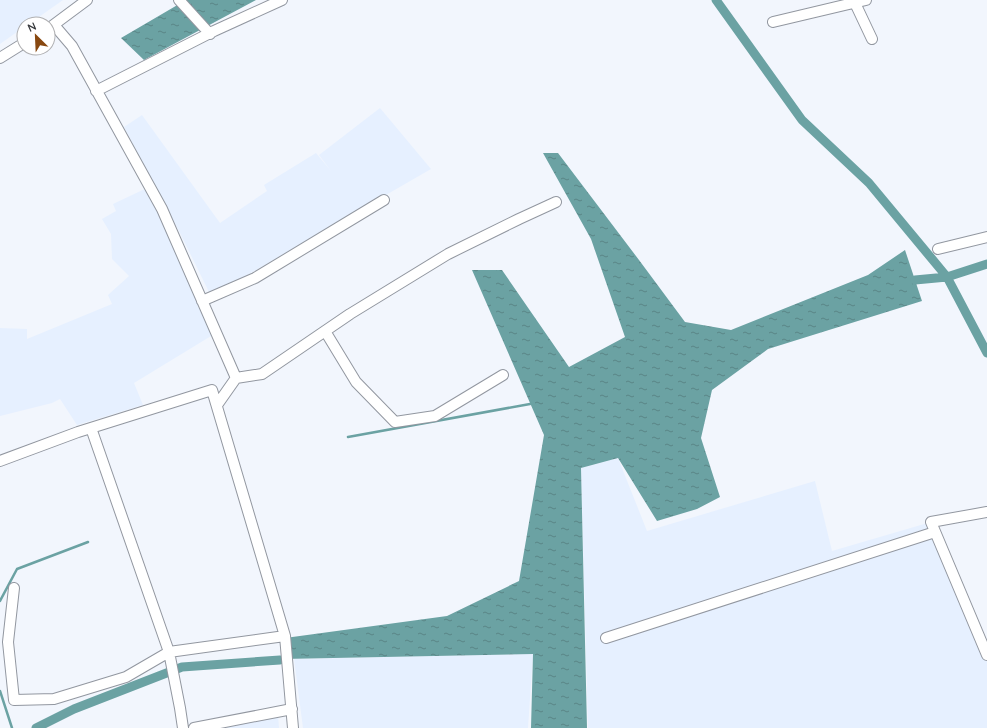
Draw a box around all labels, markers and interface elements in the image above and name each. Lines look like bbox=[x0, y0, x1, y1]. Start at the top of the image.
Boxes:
north arrow bbox=[16, 16, 56, 56]
text: N bbox=[25, 19, 38, 35]

